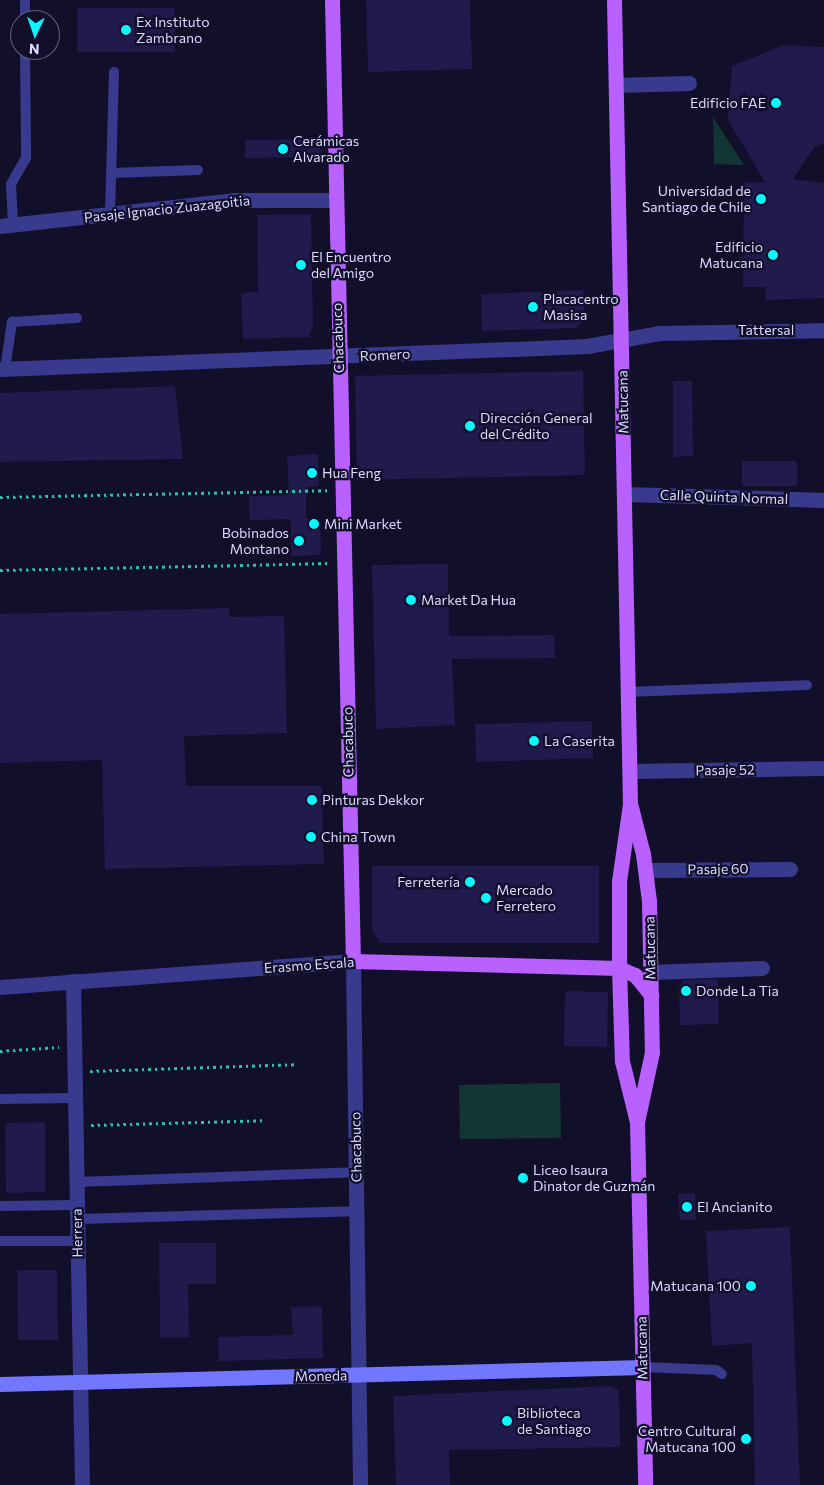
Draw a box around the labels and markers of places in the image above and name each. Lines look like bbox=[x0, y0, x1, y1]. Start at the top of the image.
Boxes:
place label: Ex Instituto Zambrano bbox=[136, 14, 210, 46]
marker: Ex Instituto Zambrano bbox=[120, 24, 132, 36]
place label: Edificio FAE bbox=[690, 95, 766, 111]
marker: Edificio FAE bbox=[770, 97, 782, 109]
place label: Cerámicas Alvarado bbox=[293, 133, 359, 166]
marker: Cerámicas Alvarado bbox=[277, 143, 289, 155]
place label: Universidad de Santiago de Chile bbox=[642, 183, 751, 216]
marker: Universidad de Santiago de Chile bbox=[755, 193, 767, 205]
place label: Edificio Matucana bbox=[699, 239, 763, 272]
place label: El Encuentro del Amigo bbox=[311, 249, 391, 282]
marker: Edificio Matucana bbox=[767, 249, 779, 261]
marker: El Encuentro del Amigo bbox=[295, 259, 307, 271]
place label: Placacentro Masisa bbox=[543, 291, 619, 324]
marker: Placacentro Masisa bbox=[527, 301, 539, 313]
place label: Dirección General del Crédito bbox=[480, 410, 593, 442]
marker: Dirección General del Crédito bbox=[464, 420, 476, 432]
place label: Hua Feng bbox=[322, 465, 381, 481]
marker: Hua Feng bbox=[306, 467, 318, 479]
place label: Mini Market bbox=[324, 516, 402, 532]
marker: Mini Market bbox=[308, 518, 320, 530]
place label: Bobinados Montano bbox=[222, 525, 289, 558]
marker: Bobinados Montano bbox=[293, 535, 305, 547]
place label: Market Da Hua bbox=[421, 592, 516, 608]
marker: Market Da Hua bbox=[405, 594, 417, 606]
place label: La Caserita bbox=[544, 733, 615, 749]
marker: La Caserita bbox=[528, 735, 540, 747]
place label: Pinturas Dekkor bbox=[322, 792, 424, 808]
marker: Pinturas Dekkor bbox=[306, 794, 318, 806]
place label: China Town bbox=[321, 829, 395, 845]
marker: China Town bbox=[305, 831, 317, 843]
place label: Ferretería bbox=[397, 874, 460, 890]
marker: Ferretería bbox=[464, 876, 476, 888]
place label: Mercado Ferretero bbox=[496, 882, 556, 914]
marker: Mercado Ferretero bbox=[480, 892, 492, 904]
place label: Donde La Tia bbox=[696, 983, 779, 999]
marker: Donde La Tia bbox=[680, 985, 692, 997]
place label: Liceo Isaura Dinator de Guzmán bbox=[533, 1162, 655, 1194]
marker: Liceo Isaura Dinator de Guzmán bbox=[517, 1172, 529, 1184]
place label: El Ancianito bbox=[697, 1199, 773, 1215]
marker: El Ancianito bbox=[681, 1201, 693, 1213]
place label: Matucana 100 bbox=[650, 1278, 741, 1294]
marker: Matucana 100 bbox=[745, 1280, 757, 1292]
place label: Biblioteca de Santiago bbox=[517, 1405, 591, 1438]
marker: Biblioteca de Santiago bbox=[501, 1415, 513, 1427]
place label: Centro Cultural Matucana 100 bbox=[638, 1423, 736, 1455]
marker: Centro Cultural Matucana 100 bbox=[740, 1433, 752, 1445]

